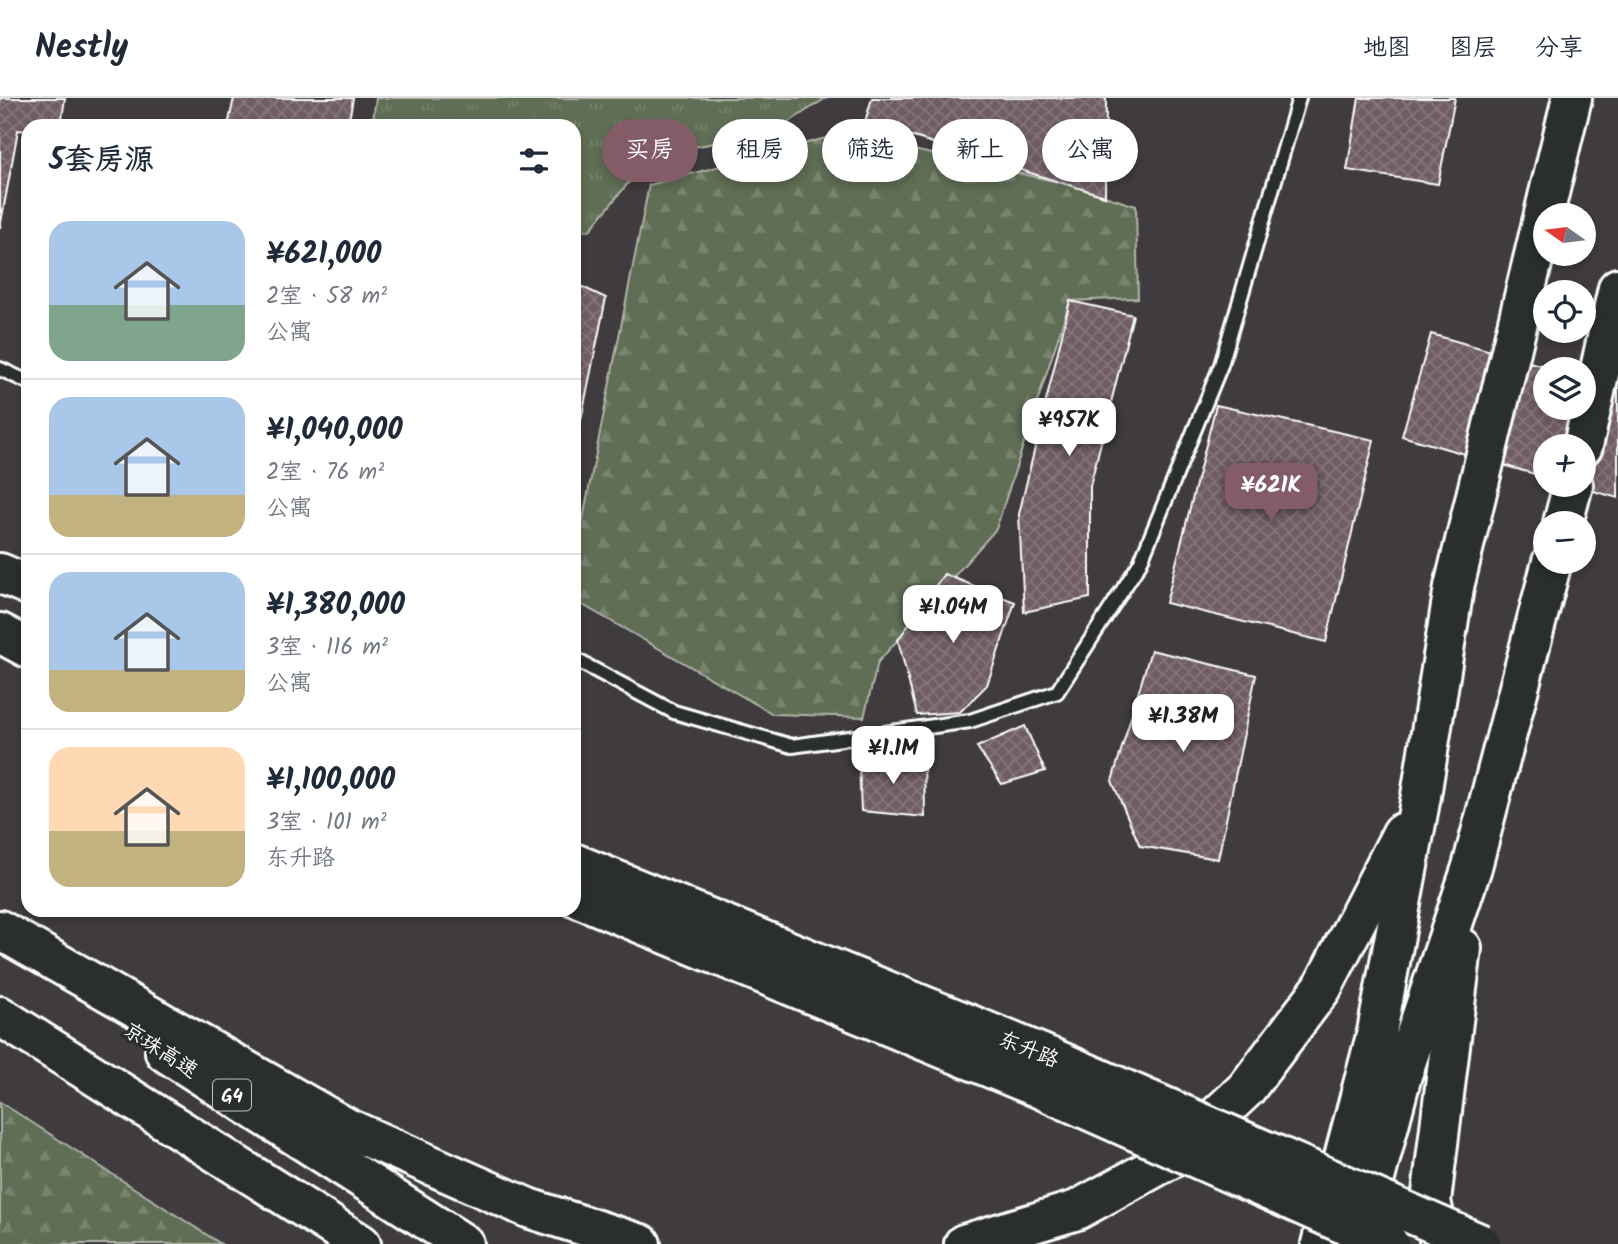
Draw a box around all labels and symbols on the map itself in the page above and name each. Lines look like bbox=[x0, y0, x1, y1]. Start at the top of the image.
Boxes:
north arrow bbox=[1533, 203, 1596, 266]
pin: ¥957K bbox=[1020, 398, 1118, 458]
pin: ¥621K bbox=[1222, 464, 1320, 523]
pin: ¥1.04M bbox=[896, 586, 1010, 645]
pin: ¥1.38M bbox=[1126, 694, 1240, 754]
pin: ¥1.1M bbox=[844, 726, 942, 786]
street label: 京珠高速 bbox=[116, 1015, 204, 1088]
street label: 东升路 bbox=[993, 1023, 1064, 1077]
road number: G4 bbox=[213, 1079, 251, 1110]

